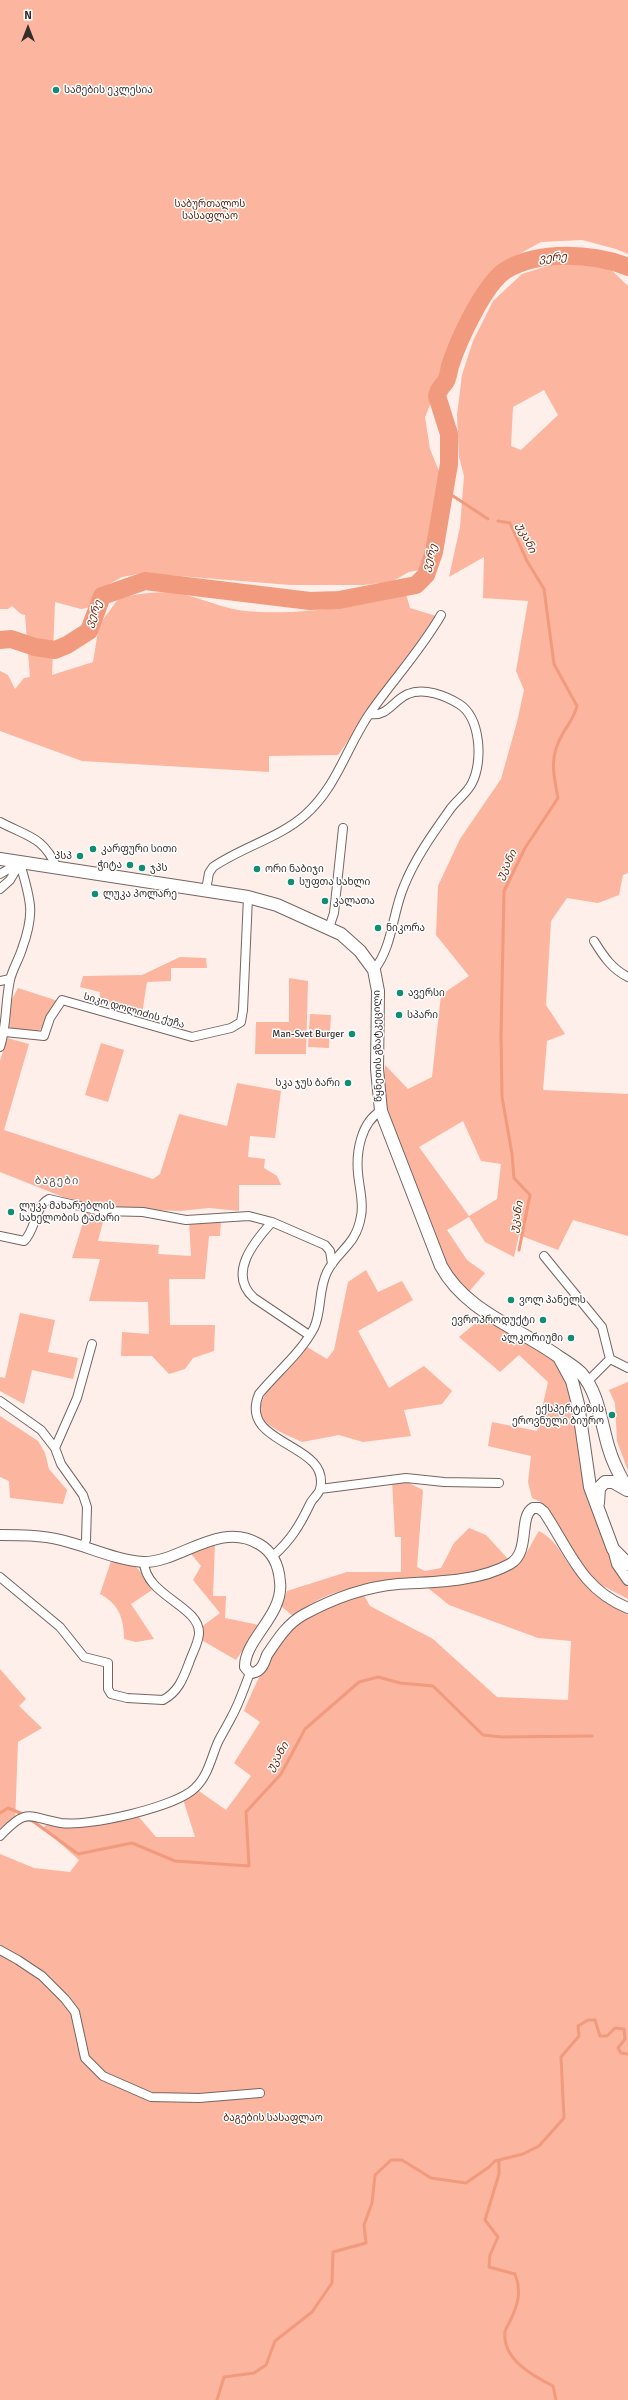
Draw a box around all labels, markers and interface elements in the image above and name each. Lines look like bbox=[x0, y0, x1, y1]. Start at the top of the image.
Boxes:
north arrow bbox=[8, 8, 48, 48]
text: N bbox=[24, 9, 32, 22]
place label: სამების ეკლესია bbox=[64, 84, 153, 96]
marker: სამების ეკლესია bbox=[51, 85, 61, 95]
park label: საბურთალოს სასაფლაო bbox=[175, 198, 245, 222]
water label: ვერე bbox=[538, 250, 568, 266]
water label: უკანი bbox=[513, 521, 539, 555]
water label: ვერე bbox=[420, 543, 440, 573]
water label: ვერე bbox=[83, 599, 105, 629]
place label: კარფური სითი bbox=[101, 843, 177, 855]
marker: კარფური სითი bbox=[88, 844, 98, 854]
water label: უკანი bbox=[494, 848, 520, 882]
place label: პსპ bbox=[54, 850, 72, 862]
marker: პსპ bbox=[75, 851, 85, 861]
place label: ჭიტა bbox=[97, 859, 122, 871]
marker: ჭიტა bbox=[125, 860, 135, 870]
place label: ჯპს bbox=[150, 862, 167, 874]
marker: ჯპს bbox=[137, 863, 147, 873]
place label: ორი ნაბიჯი bbox=[265, 863, 324, 875]
marker: ორი ნაბიჯი bbox=[252, 864, 262, 874]
place label: სუფთა სახლი bbox=[299, 876, 370, 888]
marker: სუფთა სახლი bbox=[286, 877, 296, 887]
place label: ლუკა პოლარე bbox=[103, 888, 177, 900]
marker: ლუკა პოლარე bbox=[90, 889, 100, 899]
place label: კალათა bbox=[333, 895, 375, 907]
marker: კალათა bbox=[320, 896, 330, 906]
place label: ნიკორა bbox=[386, 922, 425, 934]
marker: ნიკორა bbox=[373, 923, 383, 933]
place label: ავერსი bbox=[408, 987, 445, 999]
marker: ავერსი bbox=[395, 988, 405, 998]
street label: წყნეთის გზატკეცილი bbox=[371, 990, 385, 1102]
street label: სიკო დოლიძის ქუჩა bbox=[82, 991, 186, 1031]
place label: სპარი bbox=[407, 1009, 438, 1021]
marker: სპარი bbox=[394, 1010, 404, 1020]
place label: Man-Svet Burger bbox=[272, 1028, 344, 1040]
marker: Man-Svet Burger bbox=[347, 1029, 357, 1039]
place label: სკა ჯუს ბარი bbox=[275, 1077, 340, 1089]
marker: სკა ჯუს ბარი bbox=[343, 1078, 353, 1088]
district label: ბაგები bbox=[35, 1174, 79, 1188]
place label: ლუკა მახარებლის სახელობის ტაძარი bbox=[19, 1200, 120, 1224]
water label: უკანი bbox=[507, 1200, 527, 1234]
marker: ლუკა მახარებლის სახელობის ტაძარი bbox=[6, 1207, 16, 1217]
place label: ვოლ პანელს bbox=[519, 1294, 586, 1306]
marker: ვოლ პანელს bbox=[506, 1295, 516, 1305]
place label: ევროპროდუქტი bbox=[451, 1314, 535, 1326]
marker: ევროპროდუქტი bbox=[538, 1315, 548, 1325]
place label: ალკორიუმი bbox=[501, 1332, 563, 1344]
marker: ალკორიუმი bbox=[566, 1333, 576, 1343]
place label: ექსპერტიზის ეროვნული ბიურო bbox=[512, 1403, 604, 1426]
marker: ექსპერტიზის ეროვნული ბიურო bbox=[607, 1410, 617, 1420]
water label: უკანი bbox=[264, 1740, 292, 1774]
park label: ბაგების სასაფლაო bbox=[223, 2112, 323, 2124]

